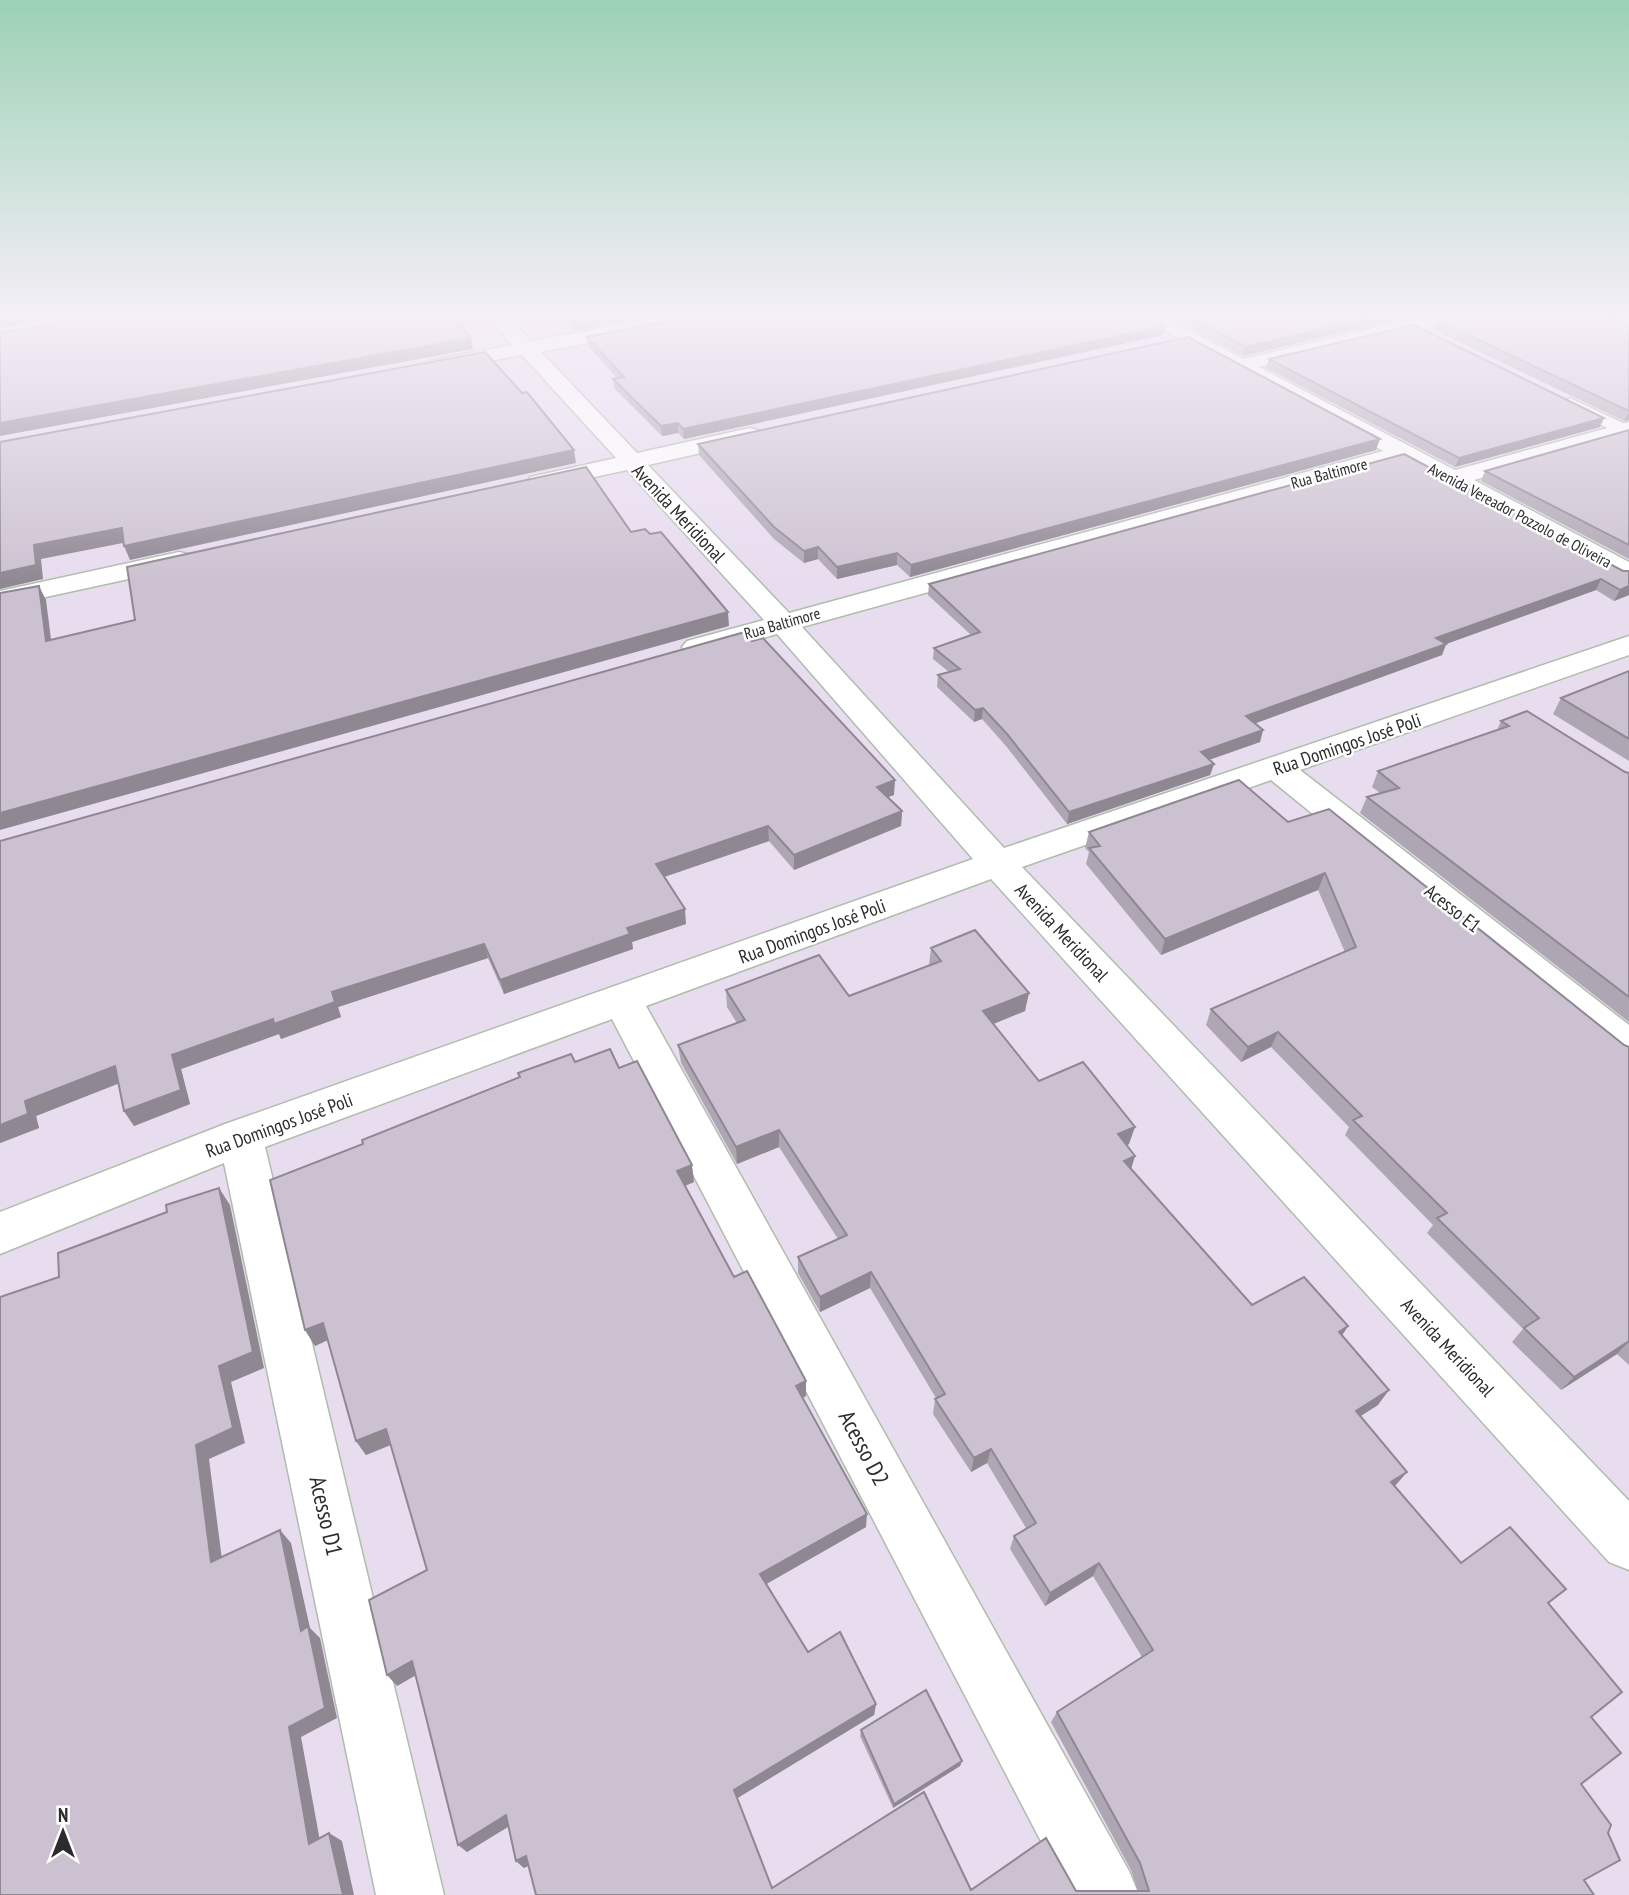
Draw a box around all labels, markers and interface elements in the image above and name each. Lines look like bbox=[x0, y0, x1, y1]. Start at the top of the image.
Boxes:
street label: Rua Baltimore bbox=[1289, 453, 1369, 493]
street label: Avenida Vereador Pozzolo de Oliveira bbox=[1425, 458, 1615, 572]
street label: Avenida Meridional bbox=[627, 459, 731, 568]
street label: Rua Baltimore bbox=[742, 603, 822, 643]
street label: Rua Domingos José Poli bbox=[1270, 707, 1424, 781]
street label: Avenida Meridional bbox=[1010, 878, 1114, 987]
street label: Acesso E1 bbox=[1420, 879, 1486, 937]
street label: Rua Domingos José Poli bbox=[735, 893, 889, 969]
street label: Rua Domingos José Poli bbox=[202, 1087, 356, 1163]
street label: Avenida Meridional bbox=[1396, 1293, 1500, 1402]
street label: Acesso D2 bbox=[833, 1405, 896, 1490]
street label: Acesso D1 bbox=[303, 1473, 350, 1558]
north arrow bbox=[28, 1797, 98, 1867]
text: N bbox=[58, 1803, 68, 1827]

